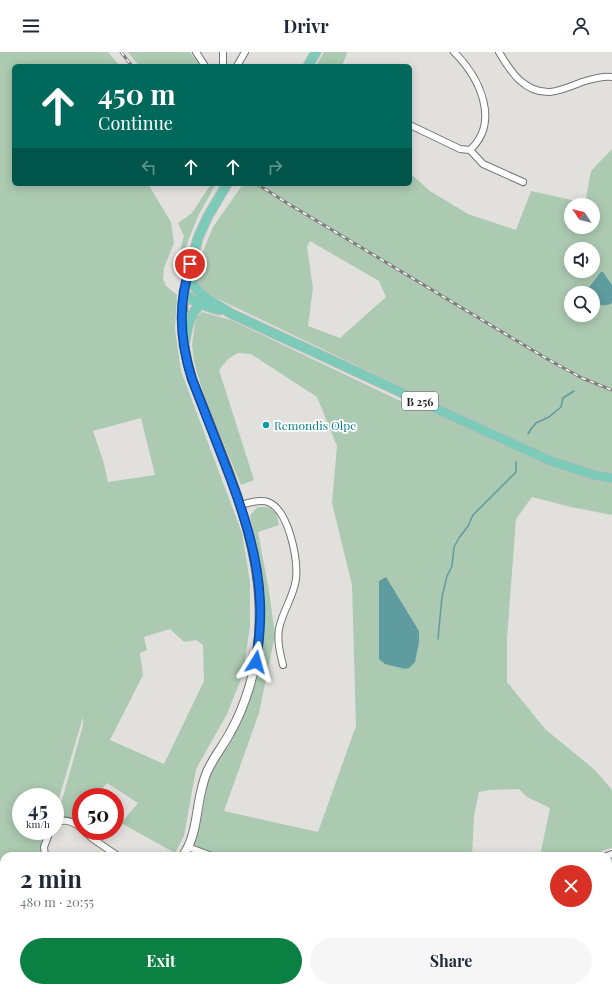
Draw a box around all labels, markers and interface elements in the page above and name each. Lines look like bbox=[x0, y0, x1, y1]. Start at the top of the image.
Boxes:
text: Drivr bbox=[283, 14, 329, 38]
icon: menu bbox=[20, 15, 42, 37]
icon: person bbox=[570, 15, 592, 37]
text: 450 m bbox=[98, 75, 176, 112]
icon: ahead bbox=[32, 80, 84, 132]
text: Continue bbox=[98, 111, 173, 135]
icon: left bbox=[138, 156, 160, 178]
icon: ahead bbox=[180, 156, 202, 178]
icon: ahead bbox=[222, 156, 244, 178]
icon: right bbox=[264, 156, 286, 178]
north arrow bbox=[564, 198, 600, 234]
map controls bbox=[564, 198, 600, 322]
button: sound bbox=[564, 242, 600, 278]
pin bbox=[173, 247, 207, 281]
icon: arrive bbox=[179, 253, 201, 275]
button: search bbox=[564, 286, 600, 322]
road number: B 256 bbox=[402, 392, 438, 410]
place label: Remondis Olpe bbox=[274, 417, 356, 433]
marker: Remondis Olpe bbox=[261, 420, 271, 430]
position arrow bbox=[235, 641, 277, 683]
speed limit sign: 50 bbox=[72, 788, 124, 840]
text: 45 bbox=[28, 795, 48, 822]
text: km/h bbox=[26, 817, 50, 831]
text: 2 min bbox=[20, 862, 82, 894]
button: close bbox=[550, 865, 592, 907]
text: 480 m · 20:55 bbox=[20, 893, 94, 910]
button: Exit bbox=[20, 938, 302, 984]
button: Share bbox=[310, 938, 592, 984]

